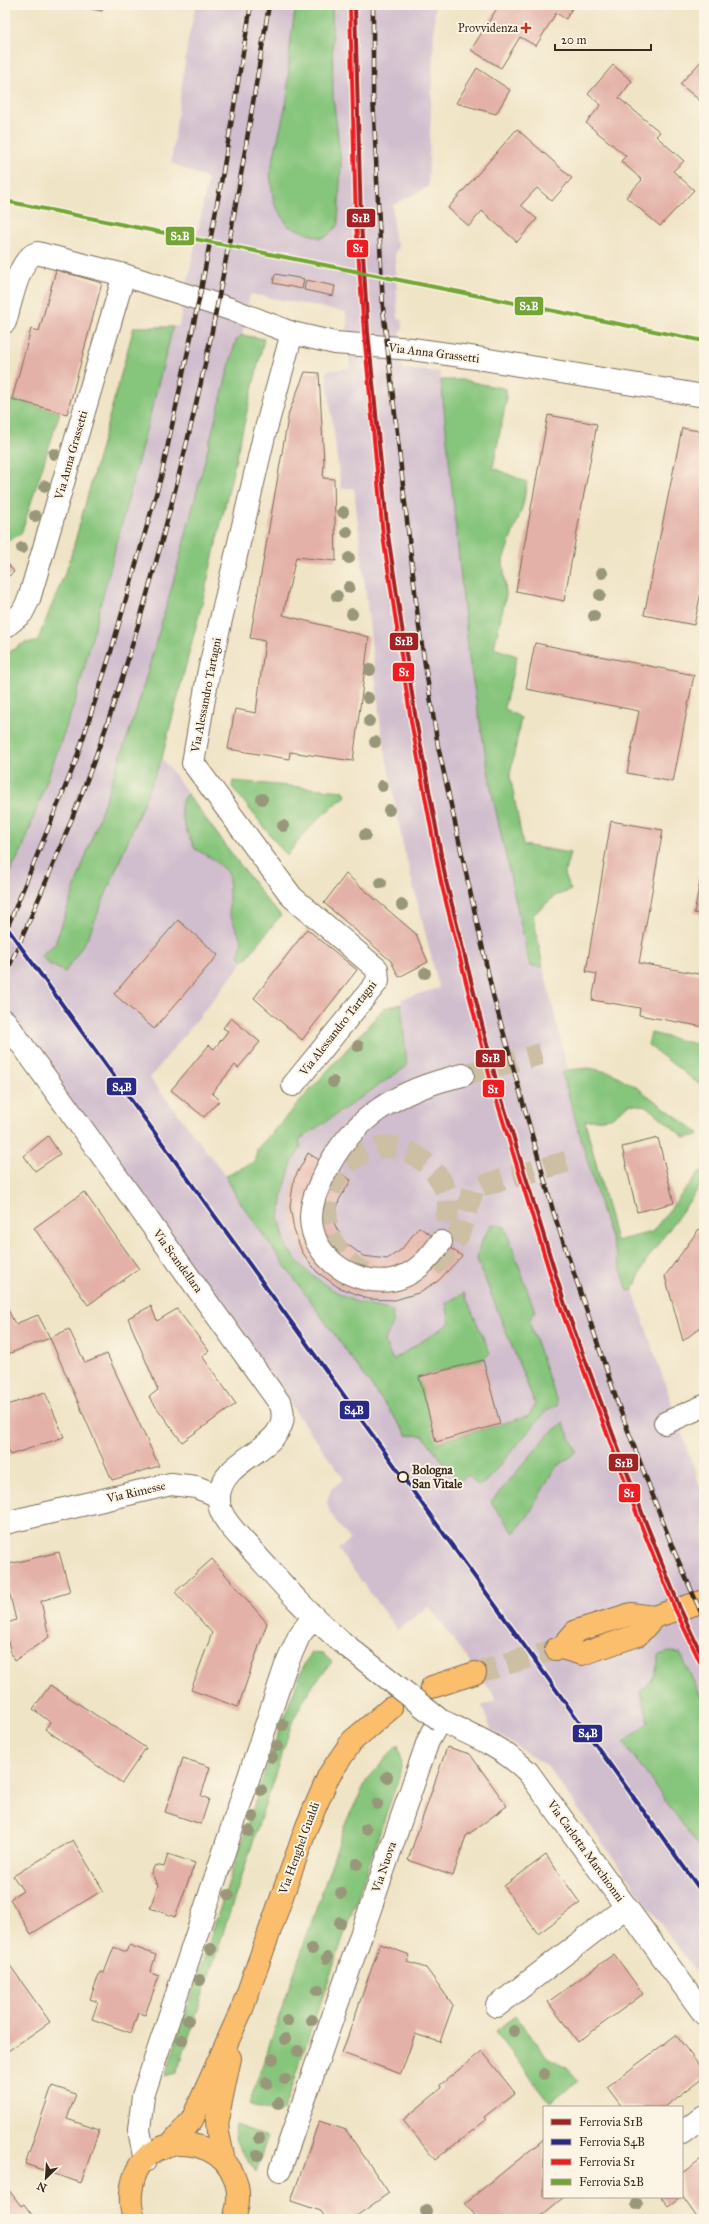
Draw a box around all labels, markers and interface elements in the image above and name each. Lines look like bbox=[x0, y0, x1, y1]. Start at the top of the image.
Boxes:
place label: Provvidenza bbox=[458, 21, 519, 35]
marker: Provvidenza bbox=[521, 23, 531, 33]
scale bar bbox=[555, 26, 651, 52]
text: 20 m bbox=[561, 33, 587, 47]
line badge: S1B bbox=[346, 208, 376, 228]
text: S1B bbox=[352, 212, 370, 225]
line badge: S2B bbox=[165, 226, 195, 246]
text: S2B bbox=[170, 230, 190, 243]
line badge: S1 bbox=[346, 239, 369, 258]
text: S1 bbox=[353, 242, 364, 255]
line badge: S2B bbox=[514, 296, 544, 316]
text: S2B bbox=[519, 300, 539, 313]
street label: Via Anna Grassetti bbox=[387, 340, 481, 366]
street label: Via Anna Grassetti bbox=[51, 408, 91, 502]
line badge: S1B bbox=[389, 632, 419, 651]
text: S1B bbox=[395, 635, 413, 648]
street label: Via Alessandro Tartagni bbox=[188, 636, 225, 755]
line badge: S1 bbox=[392, 662, 415, 682]
text: S1 bbox=[399, 666, 410, 679]
street label: Via Alessandro Tartagni bbox=[296, 977, 381, 1080]
line badge: S1B bbox=[475, 1049, 506, 1068]
text: S1B bbox=[482, 1052, 500, 1065]
line badge: S4B bbox=[106, 1077, 137, 1096]
line badge: S1 bbox=[482, 1079, 505, 1098]
text: S4B bbox=[112, 1081, 132, 1095]
text: S1 bbox=[488, 1083, 499, 1096]
street label: Via Scandellara bbox=[150, 1226, 206, 1296]
line badge: S4B bbox=[339, 1400, 370, 1420]
text: S4B bbox=[344, 1404, 364, 1418]
line badge: S1B bbox=[608, 1453, 639, 1472]
text: S1B bbox=[615, 1457, 633, 1470]
place label: Bologna San Vitale bbox=[412, 1463, 462, 1491]
marker: Bologna San Vitale bbox=[397, 1471, 409, 1483]
street label: Via Rimesse bbox=[104, 1478, 167, 1506]
line badge: S1 bbox=[618, 1483, 641, 1503]
text: S1 bbox=[624, 1487, 635, 1500]
line badge: S4B bbox=[572, 1724, 603, 1743]
text: S4B bbox=[578, 1727, 598, 1741]
street label: Via Carlotta Marchionni bbox=[544, 1797, 628, 1905]
street label: Via Henghel Gualdi bbox=[276, 1799, 323, 1897]
street label: Via Nuova bbox=[369, 1839, 399, 1895]
legend bbox=[543, 2106, 683, 2198]
text: Ferrovia S1B bbox=[579, 2115, 643, 2129]
text: Ferrovia S4B bbox=[579, 2135, 645, 2149]
text: Ferrovia S1 bbox=[579, 2155, 635, 2169]
north arrow bbox=[26, 2158, 66, 2198]
text: Ferrovia S2B bbox=[579, 2175, 644, 2189]
text: N bbox=[34, 2178, 49, 2194]

